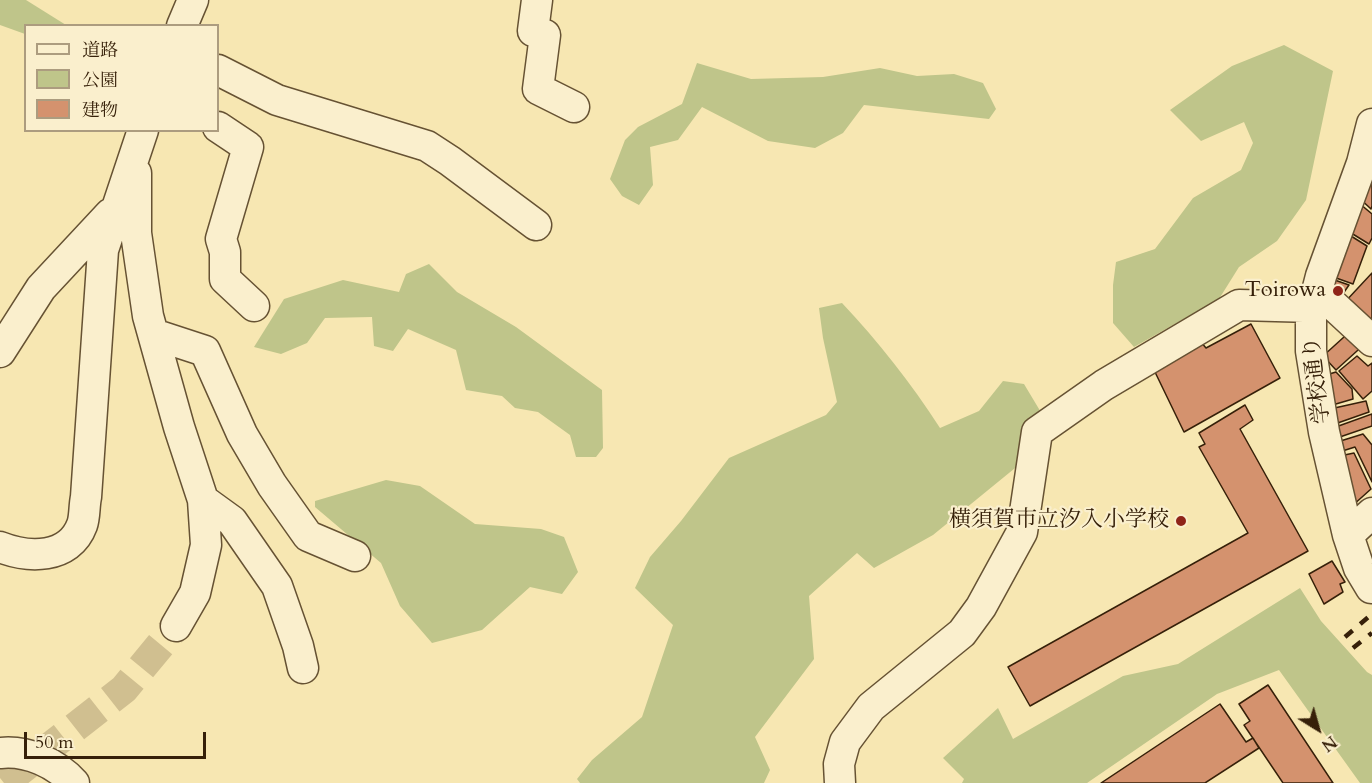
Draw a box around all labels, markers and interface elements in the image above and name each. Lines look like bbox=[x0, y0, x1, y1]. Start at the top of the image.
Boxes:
legend bbox=[24, 24, 219, 132]
text: 道路 bbox=[82, 38, 118, 63]
text: 公園 bbox=[82, 68, 118, 93]
text: 建物 bbox=[82, 98, 118, 123]
place label: Toirowa bbox=[1245, 278, 1326, 304]
marker: Toirowa bbox=[1331, 284, 1345, 298]
street label: 学校通り bbox=[1300, 335, 1336, 425]
place label: 横須賀市立汐入小学校 bbox=[949, 508, 1169, 534]
marker: 横須賀市立汐入小学校 bbox=[1174, 514, 1188, 528]
north arrow bbox=[1288, 699, 1348, 759]
scale bar bbox=[27, 720, 208, 758]
text: 50 m bbox=[35, 730, 74, 755]
text: N bbox=[1317, 730, 1341, 756]

